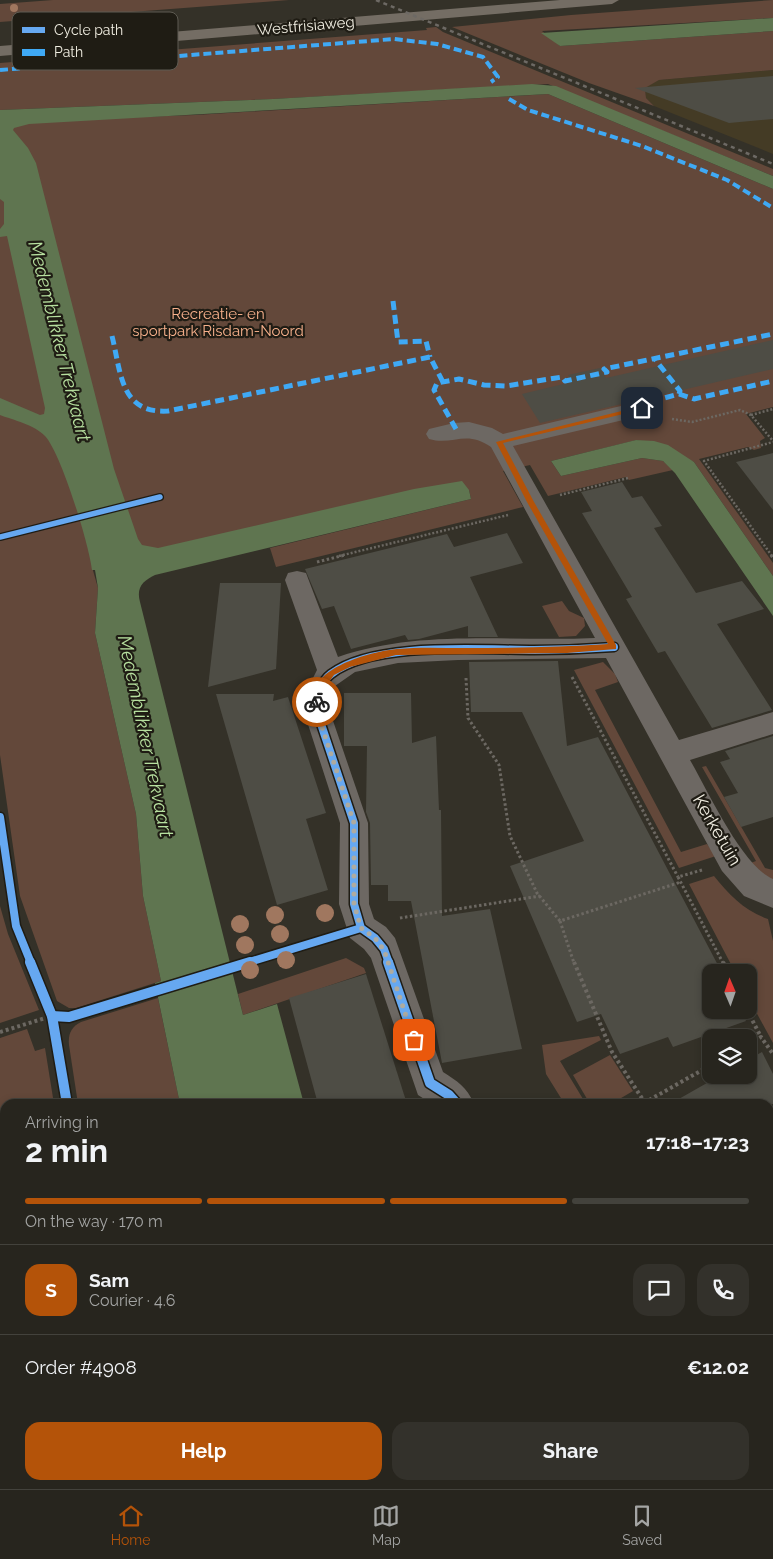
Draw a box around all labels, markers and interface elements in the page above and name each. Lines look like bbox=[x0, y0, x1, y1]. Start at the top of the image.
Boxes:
legend bbox=[12, 12, 178, 70]
street label: Westfrisiaweg bbox=[257, 13, 355, 39]
text: Cycle path bbox=[54, 22, 123, 38]
text: Path bbox=[54, 44, 83, 60]
water label: Medemblikker Trekvaart bbox=[24, 238, 96, 444]
park label: Recreatie- en sportpark Risdam-Noord bbox=[132, 305, 304, 340]
pin bbox=[621, 387, 663, 429]
icon: home bbox=[628, 394, 656, 422]
water label: Medemblikker Trekvaart bbox=[114, 633, 178, 840]
courier bbox=[292, 677, 342, 727]
icon: bike bbox=[303, 688, 331, 716]
street label: Kerketuin bbox=[689, 790, 746, 869]
north arrow bbox=[702, 964, 758, 1019]
map controls bbox=[702, 964, 757, 1084]
pin bbox=[393, 1019, 435, 1061]
icon: bag bbox=[400, 1026, 428, 1054]
button: layers bbox=[702, 1029, 757, 1084]
text: Arriving in bbox=[25, 1113, 99, 1132]
text: 17:18–17:23 bbox=[646, 1131, 749, 1153]
text: 2 min bbox=[25, 1132, 108, 1169]
text: On the way · 170 m bbox=[25, 1212, 163, 1231]
button: chat bbox=[633, 1264, 685, 1316]
button: phone bbox=[697, 1264, 749, 1316]
text: Sam bbox=[89, 1269, 129, 1291]
text: S bbox=[45, 1279, 57, 1301]
text: Courier · 4.6 bbox=[89, 1291, 175, 1310]
text: Order #4908 bbox=[25, 1356, 137, 1378]
text: €12.02 bbox=[687, 1356, 749, 1378]
button: Help bbox=[25, 1422, 382, 1480]
button: Share bbox=[392, 1422, 749, 1480]
tab: Home bbox=[111, 1502, 150, 1548]
tab: Map bbox=[372, 1502, 401, 1548]
tab: Saved bbox=[622, 1502, 662, 1548]

